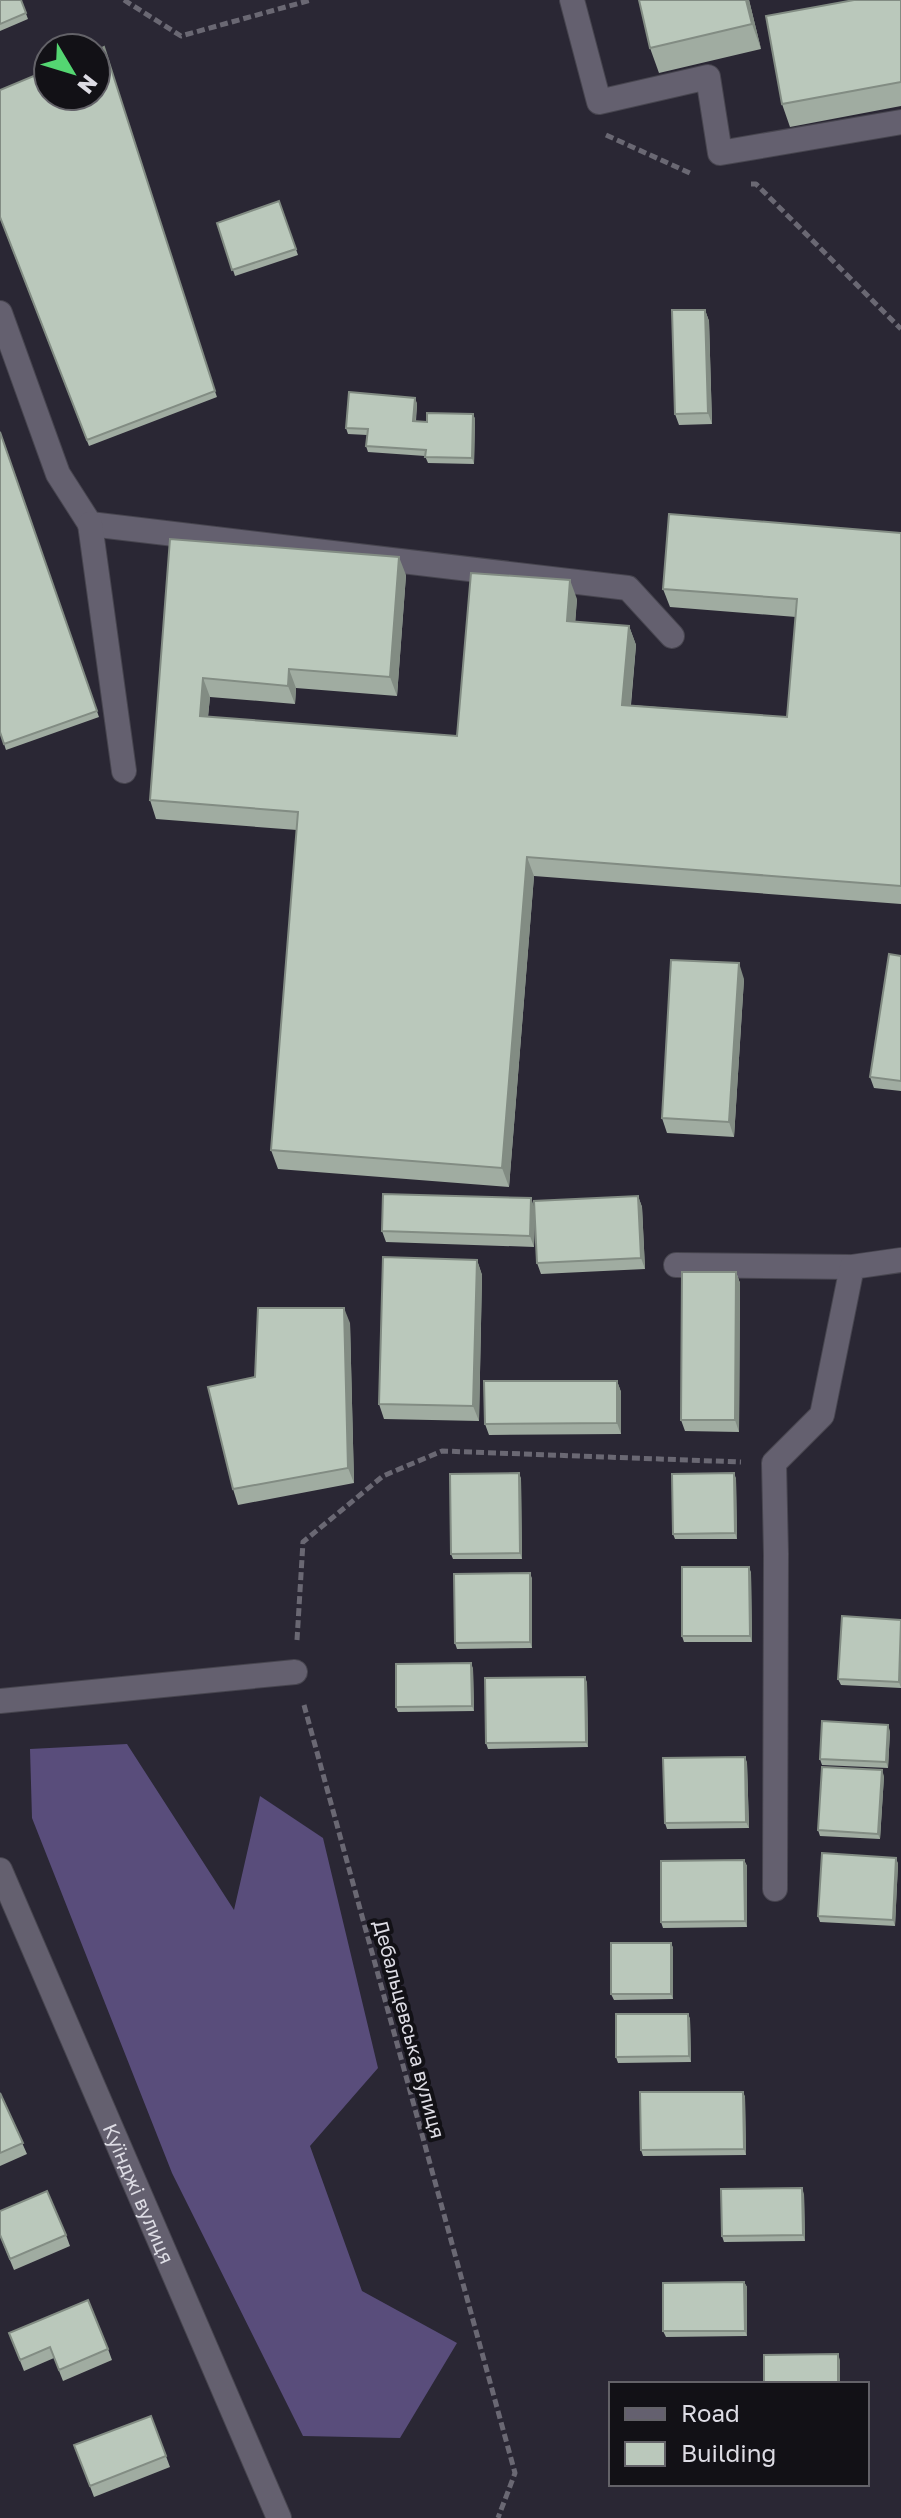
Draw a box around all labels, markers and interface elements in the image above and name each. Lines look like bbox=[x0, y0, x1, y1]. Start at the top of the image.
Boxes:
north arrow bbox=[32, 32, 112, 112]
text: N bbox=[72, 70, 104, 100]
street label: Дебальцевська вулиця bbox=[369, 1917, 451, 2141]
street label: Куїнджі вулиця bbox=[98, 2120, 180, 2267]
legend bbox=[609, 2382, 869, 2486]
text: Road bbox=[681, 2398, 740, 2427]
text: Building bbox=[681, 2438, 776, 2467]

